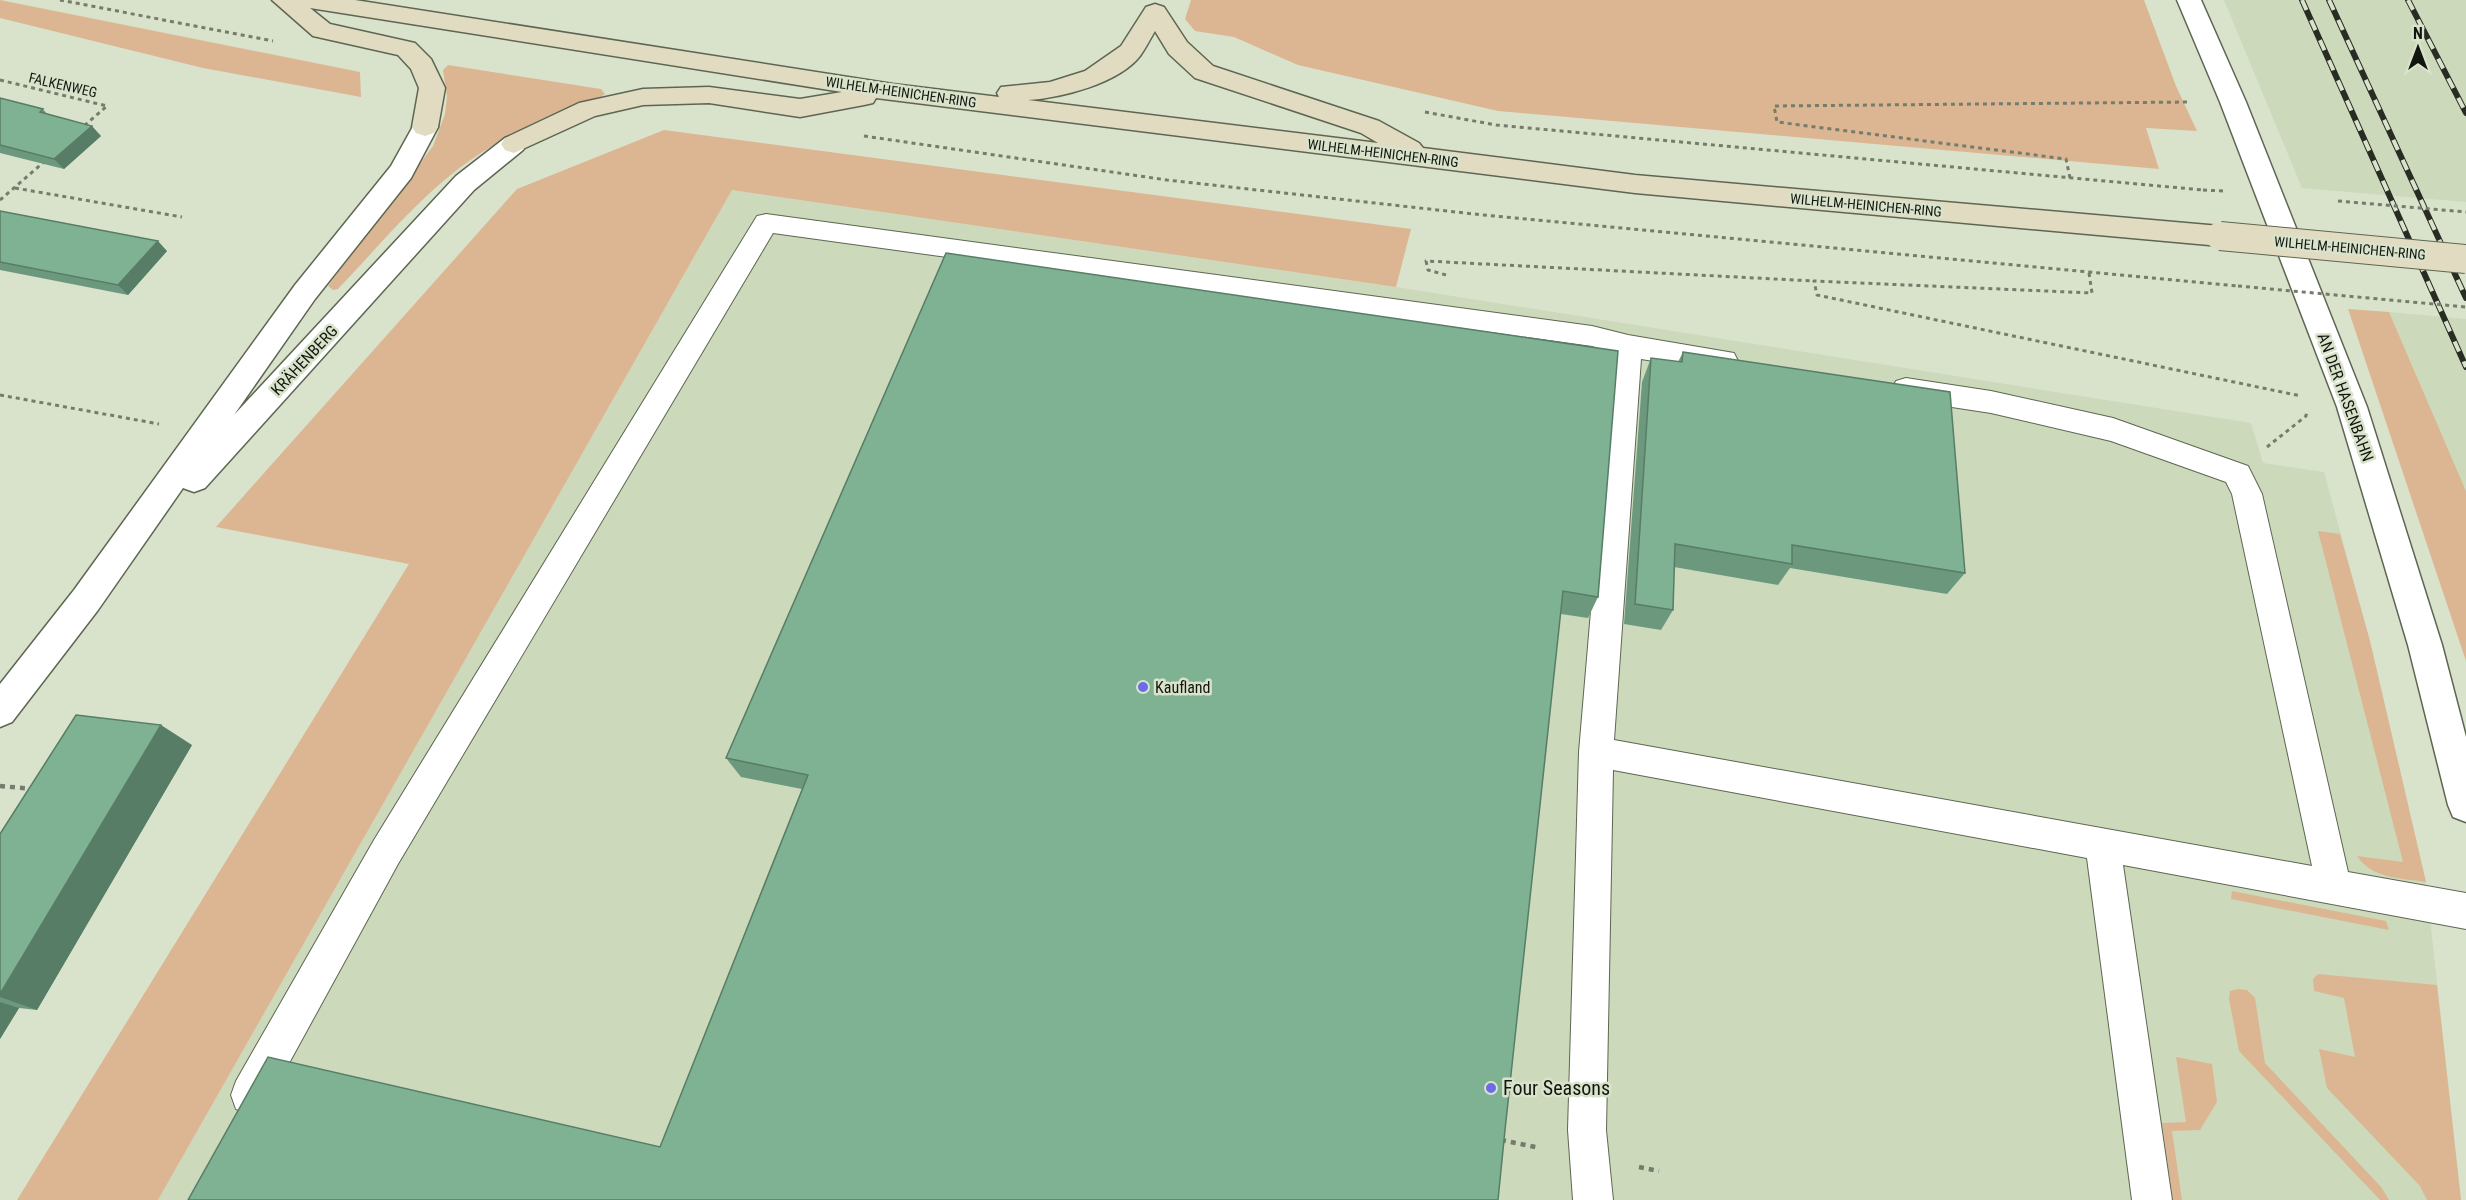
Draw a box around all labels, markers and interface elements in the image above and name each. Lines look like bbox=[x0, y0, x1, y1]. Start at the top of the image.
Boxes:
north arrow bbox=[2388, 18, 2448, 78]
text: N bbox=[2413, 24, 2423, 43]
street label: FALKENWEG bbox=[27, 69, 99, 101]
street label: WILHELM-HEINICHEN-RING bbox=[825, 73, 977, 111]
street label: WILHELM-HEINICHEN-RING bbox=[1307, 136, 1459, 170]
street label: WILHELM-HEINICHEN-RING bbox=[1790, 190, 1942, 220]
street label: WILHELM-HEINICHEN-RING bbox=[2274, 233, 2426, 263]
street label: KRÄHENBERG bbox=[267, 321, 342, 399]
street label: AN DER HASENBAHN bbox=[2313, 330, 2378, 464]
place label: Kaufland bbox=[1155, 678, 1211, 697]
marker: Kaufland bbox=[1136, 680, 1150, 694]
place label: Four Seasons bbox=[1503, 1076, 1610, 1100]
marker: Four Seasons bbox=[1484, 1081, 1498, 1095]

